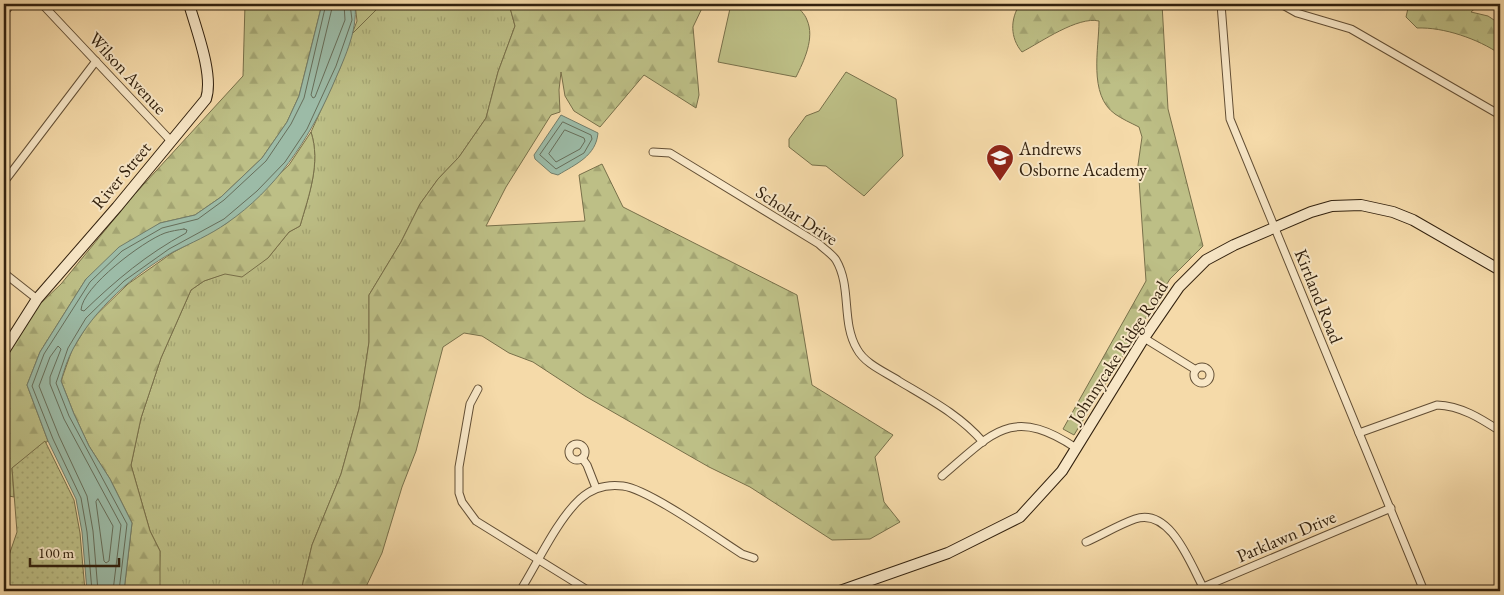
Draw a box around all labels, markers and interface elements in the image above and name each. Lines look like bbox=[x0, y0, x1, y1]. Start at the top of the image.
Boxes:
street label: Wilson Avenue bbox=[84, 27, 172, 119]
street label: River Street bbox=[86, 136, 156, 213]
place label: Andrews Osborne Academy bbox=[1018, 137, 1147, 181]
school or university icon: Andrews Osborne Academy bbox=[985, 143, 1015, 182]
street label: Scholar Drive bbox=[752, 180, 842, 250]
street label: Kirtland Road bbox=[1290, 245, 1349, 347]
street label: Johnnycake Ridge Road bbox=[1062, 276, 1173, 429]
street label: Parklawn Drive bbox=[1233, 505, 1339, 567]
scale bar bbox=[30, 535, 119, 567]
text: 100 m bbox=[38, 543, 75, 562]

